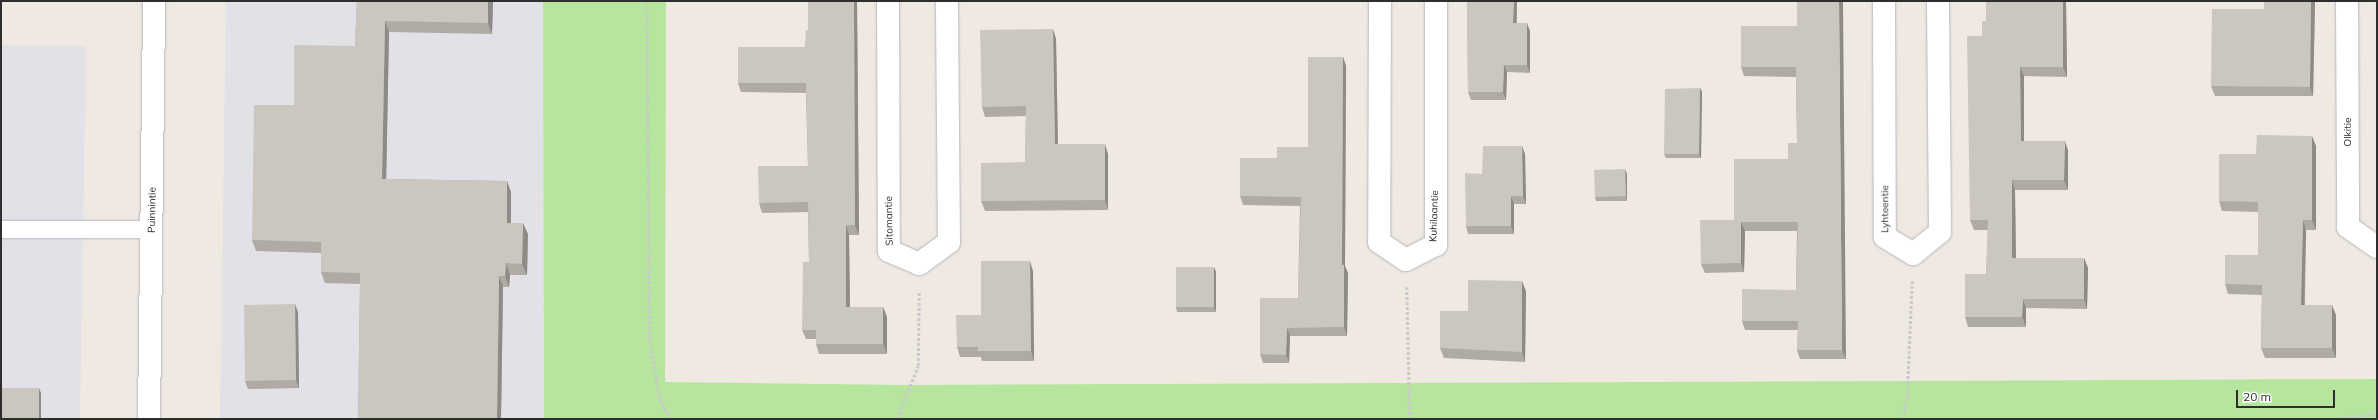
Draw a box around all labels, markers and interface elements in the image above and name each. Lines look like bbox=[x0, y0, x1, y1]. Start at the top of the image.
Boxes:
street label: Olkitie bbox=[2342, 118, 2354, 146]
street label: Lyhteentie bbox=[1879, 185, 1891, 233]
street label: Puinnintie bbox=[146, 187, 158, 233]
street label: Kuhilaantie bbox=[1427, 190, 1441, 242]
street label: Sitomantie bbox=[883, 196, 895, 246]
scale bar bbox=[2238, 382, 2337, 408]
text: 20 m bbox=[2243, 389, 2271, 404]

